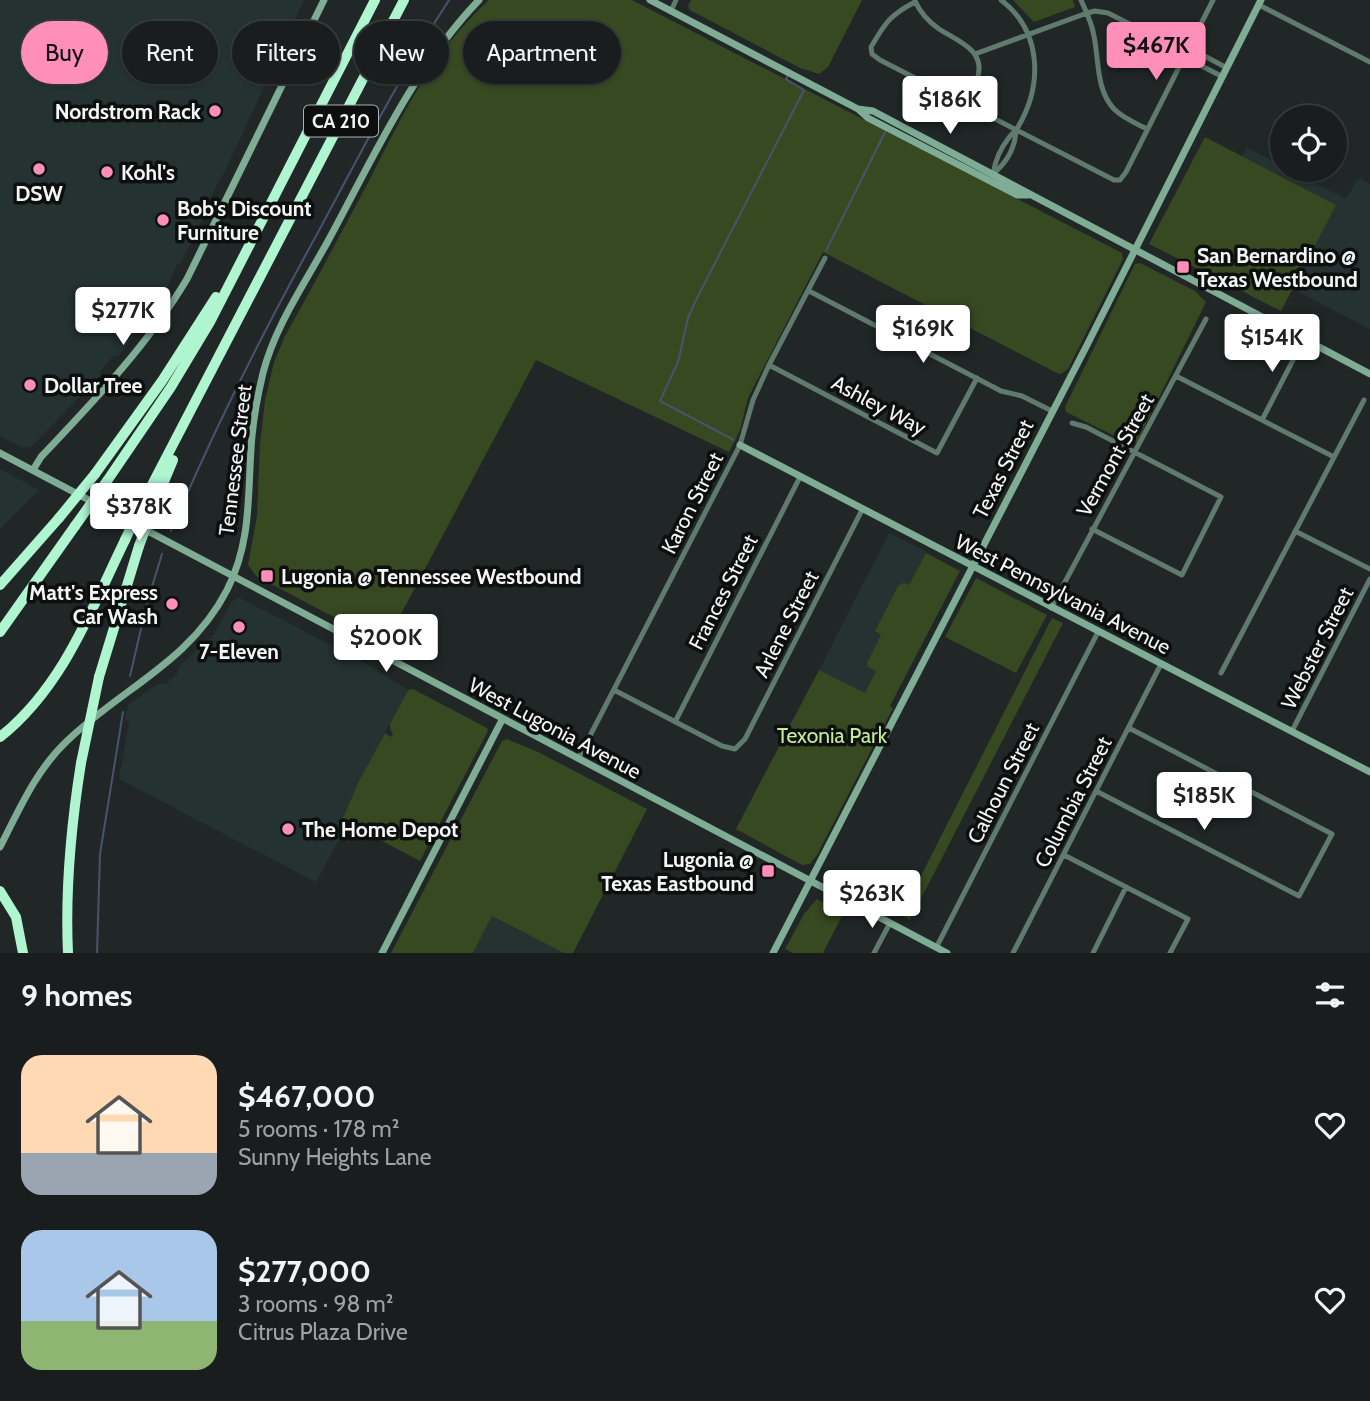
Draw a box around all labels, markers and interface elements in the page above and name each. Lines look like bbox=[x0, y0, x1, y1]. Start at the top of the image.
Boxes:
chip: Buy bbox=[21, 21, 108, 84]
chip: Rent bbox=[122, 21, 218, 84]
chip: Filters bbox=[232, 21, 340, 84]
chip: New bbox=[354, 21, 449, 84]
chip: Apartment bbox=[463, 21, 621, 84]
pin: $467K bbox=[1107, 22, 1205, 82]
text: $467K bbox=[1123, 31, 1189, 59]
pin: $186K bbox=[901, 76, 999, 136]
text: $186K bbox=[918, 85, 982, 113]
place label: Nordstrom Rack bbox=[55, 99, 202, 124]
marker: Nordstrom Rack bbox=[207, 103, 223, 119]
road number: CA 210 bbox=[304, 105, 378, 136]
map controls bbox=[1270, 105, 1347, 182]
button: locate bbox=[1270, 105, 1347, 182]
place label: Kohl's bbox=[121, 160, 175, 185]
marker: DSW bbox=[31, 161, 47, 177]
marker: Kohl's bbox=[99, 164, 115, 180]
place label: DSW bbox=[15, 181, 64, 206]
place label: Bob's Discount Furniture bbox=[177, 196, 312, 245]
marker: Bob's Discount Furniture bbox=[155, 212, 171, 228]
place label: San Bernardino @ Texas Westbound bbox=[1197, 243, 1358, 292]
marker: San Bernardino @ Texas Westbound bbox=[1175, 259, 1191, 275]
pin: $277K bbox=[74, 288, 172, 347]
text: $277K bbox=[91, 296, 155, 324]
pin: $169K bbox=[874, 306, 972, 365]
text: $169K bbox=[892, 314, 954, 342]
pin: $154K bbox=[1223, 314, 1321, 374]
text: $154K bbox=[1241, 323, 1303, 351]
street label: Ashley Way bbox=[828, 370, 931, 440]
place label: Dollar Tree bbox=[44, 373, 143, 398]
marker: Dollar Tree bbox=[22, 377, 38, 393]
street label: Tennessee Street bbox=[213, 383, 257, 537]
street label: Vermont Street bbox=[1071, 389, 1159, 521]
street label: Texas Street bbox=[967, 415, 1039, 523]
street label: Karon Street bbox=[656, 448, 728, 558]
pin: $378K bbox=[90, 484, 188, 543]
text: $378K bbox=[106, 492, 172, 520]
street label: West Pennsylvania Avenue bbox=[951, 529, 1175, 659]
street label: Frances Street bbox=[683, 530, 763, 654]
place label: Lugonia @ Tennessee Westbound bbox=[281, 564, 582, 589]
street label: Arlene Street bbox=[748, 566, 824, 682]
marker: Lugonia @ Tennessee Westbound bbox=[259, 568, 275, 584]
place label: Matt's Express Car Wash bbox=[29, 580, 158, 629]
street label: Webster Street bbox=[1276, 583, 1358, 713]
marker: Matt's Express Car Wash bbox=[164, 596, 180, 612]
pin: $200K bbox=[337, 614, 435, 674]
marker: 7-Eleven bbox=[231, 619, 247, 635]
text: $200K bbox=[350, 623, 422, 651]
place label: 7-Eleven bbox=[199, 639, 279, 664]
street label: West Lugonia Avenue bbox=[465, 672, 646, 784]
street label: Calhoun Street bbox=[962, 718, 1044, 848]
park label: Texonia Park bbox=[777, 723, 888, 748]
street label: Columbia Street bbox=[1029, 732, 1117, 872]
pin: $185K bbox=[1155, 772, 1253, 832]
text: $185K bbox=[1173, 781, 1235, 809]
place label: The Home Depot bbox=[302, 817, 458, 842]
marker: The Home Depot bbox=[280, 821, 296, 837]
place label: Lugonia @ Texas Eastbound bbox=[601, 847, 754, 896]
marker: Lugonia @ Texas Eastbound bbox=[760, 863, 776, 879]
pin: $263K bbox=[823, 870, 921, 930]
text: $263K bbox=[839, 879, 905, 907]
icon: filters bbox=[1311, 976, 1349, 1014]
text: 9 homes bbox=[21, 977, 132, 1014]
text: $467,000 bbox=[238, 1078, 375, 1115]
icon: home bbox=[77, 1083, 161, 1167]
icon: heart bbox=[1311, 1106, 1349, 1144]
text: 5 rooms · 178 m² bbox=[238, 1115, 399, 1143]
text: Sunny Heights Lane bbox=[238, 1143, 431, 1171]
text: $277,000 bbox=[238, 1253, 371, 1290]
icon: home bbox=[77, 1258, 161, 1342]
icon: heart bbox=[1311, 1281, 1349, 1319]
text: 3 rooms · 98 m² bbox=[238, 1290, 393, 1318]
text: Citrus Plaza Drive bbox=[238, 1318, 408, 1346]

